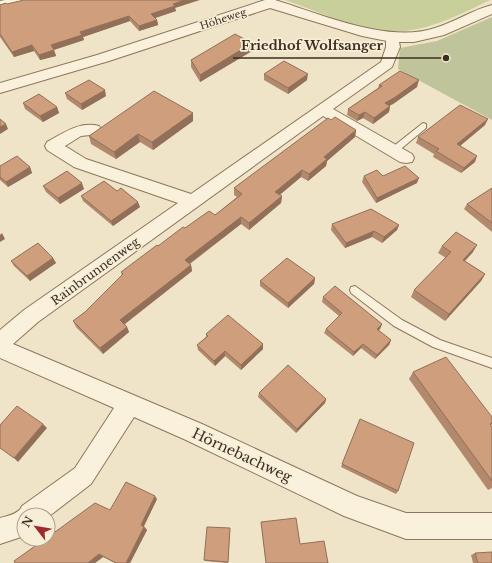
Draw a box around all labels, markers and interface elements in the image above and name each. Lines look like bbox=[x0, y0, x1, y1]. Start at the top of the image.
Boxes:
street label: Höheweg bbox=[198, 5, 249, 33]
callout: Friedhof Wolfsanger bbox=[233, 33, 391, 58]
text: Friedhof Wolfsanger bbox=[241, 37, 384, 54]
street label: Rainbrunnenweg bbox=[48, 233, 143, 308]
street label: Hörnebachweg bbox=[189, 424, 295, 486]
north arrow bbox=[16, 507, 56, 547]
text: N bbox=[19, 513, 36, 530]

